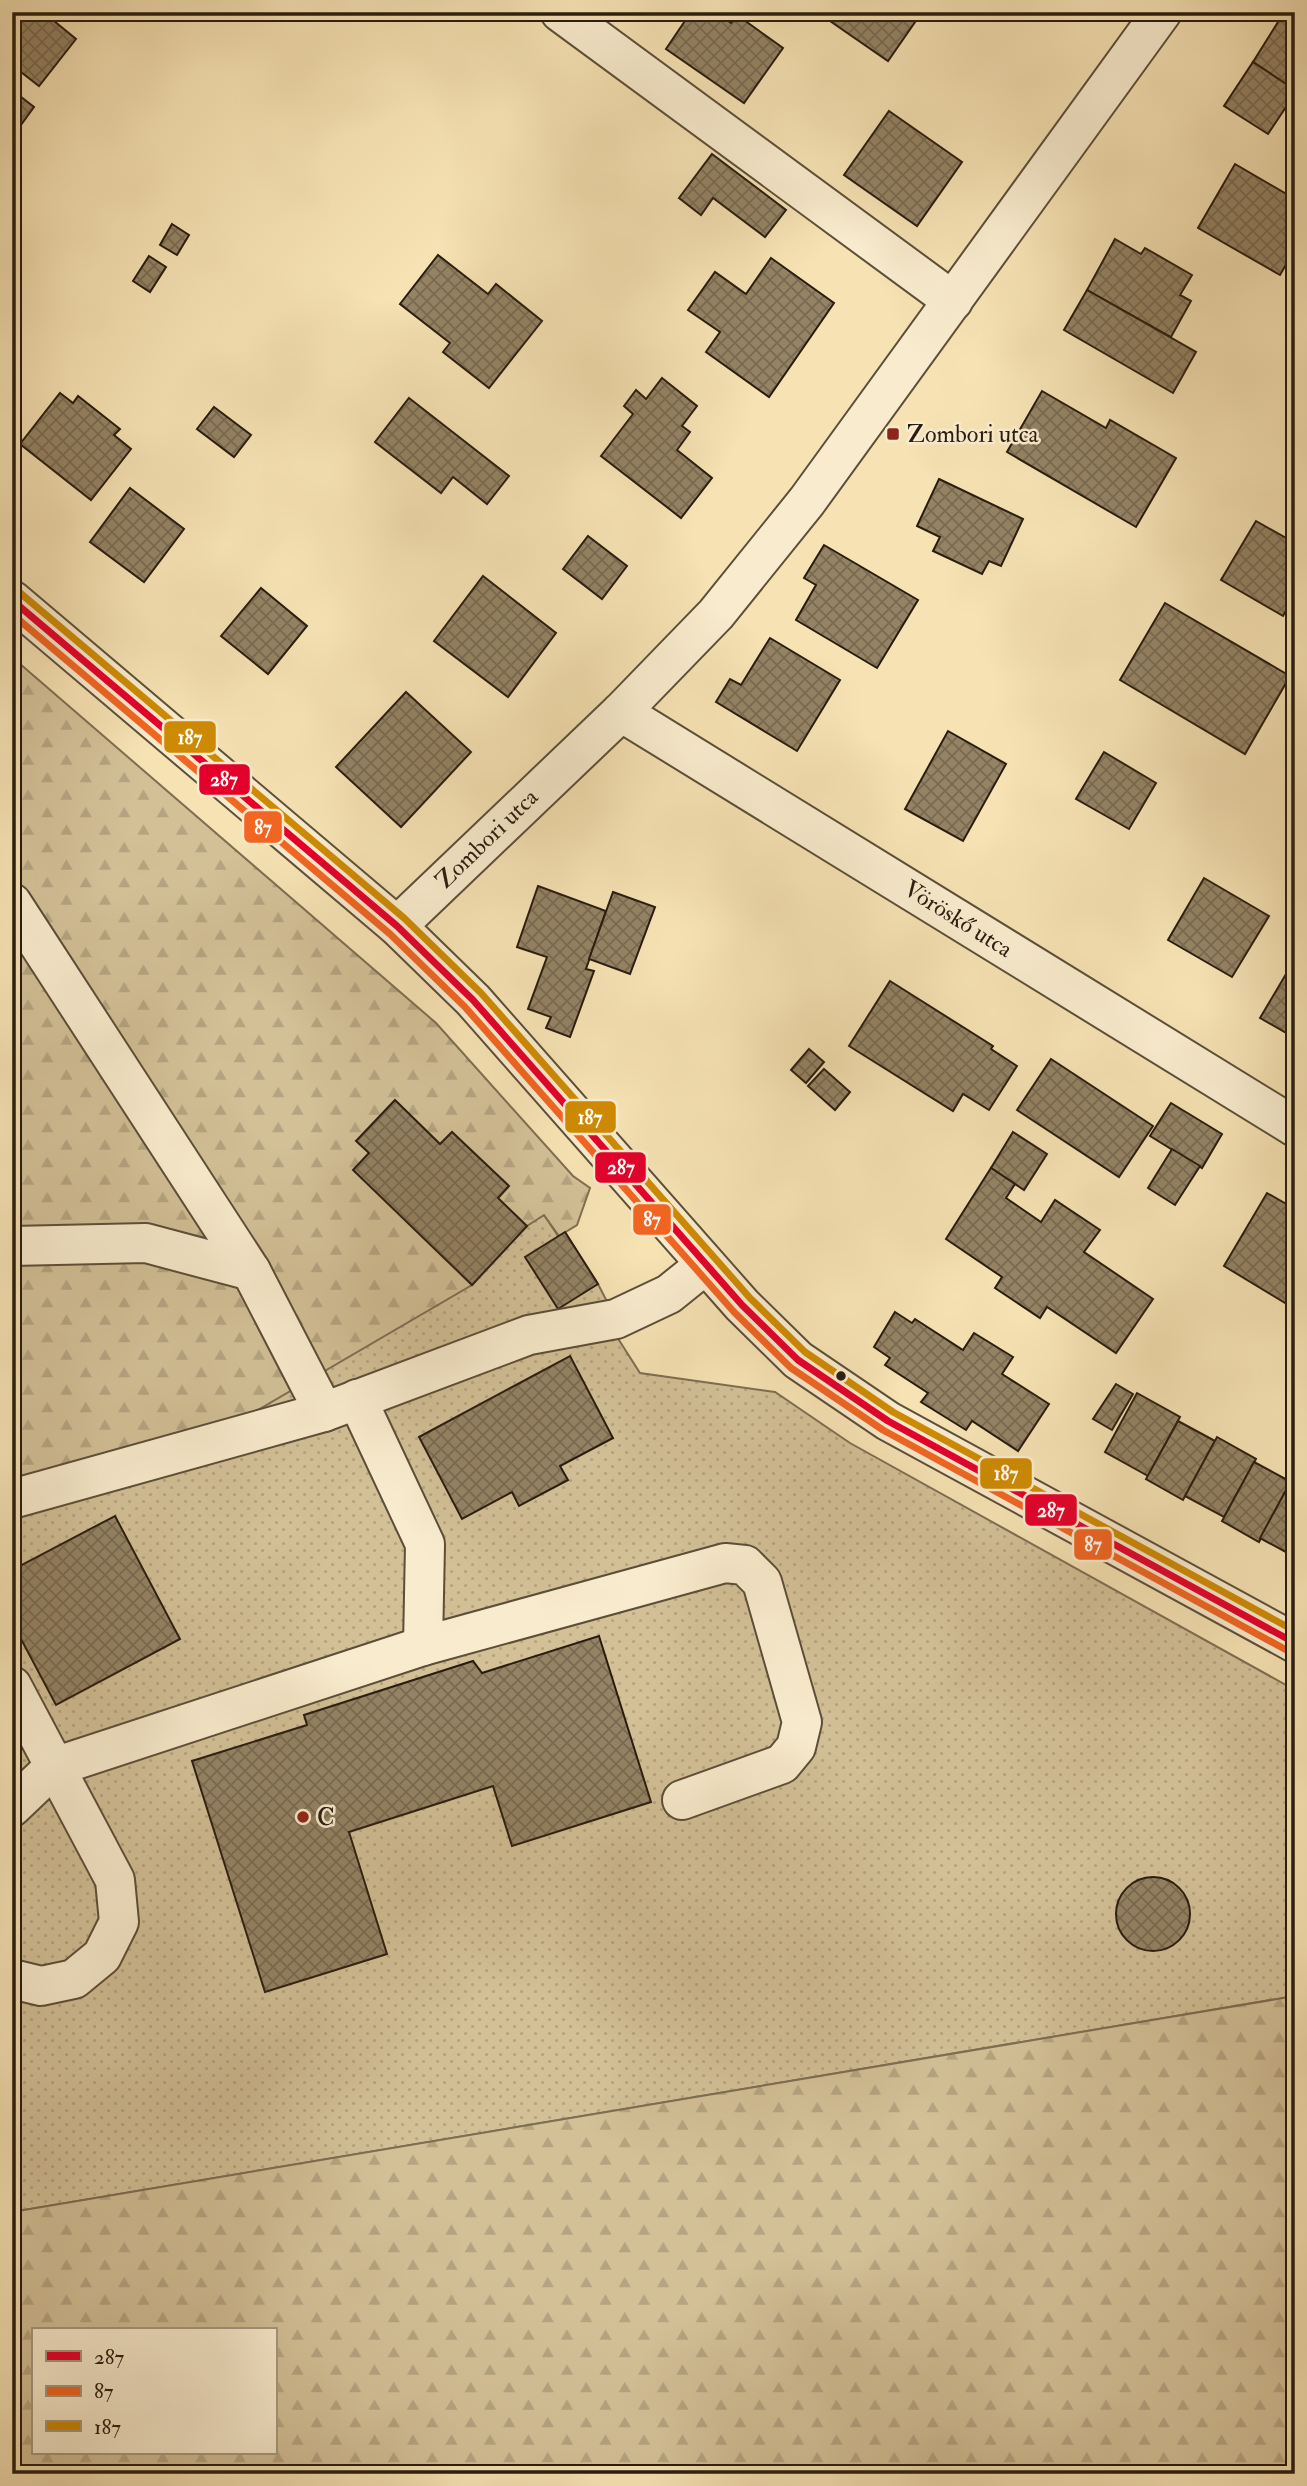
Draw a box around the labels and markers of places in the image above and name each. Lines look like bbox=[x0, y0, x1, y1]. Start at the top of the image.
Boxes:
place label: Zombori utca bbox=[907, 419, 1040, 450]
marker: Zombori utca bbox=[885, 426, 901, 442]
unlabelled marker bbox=[834, 1369, 848, 1383]
place label: C bbox=[317, 1802, 335, 1833]
marker: C bbox=[295, 1809, 311, 1825]

